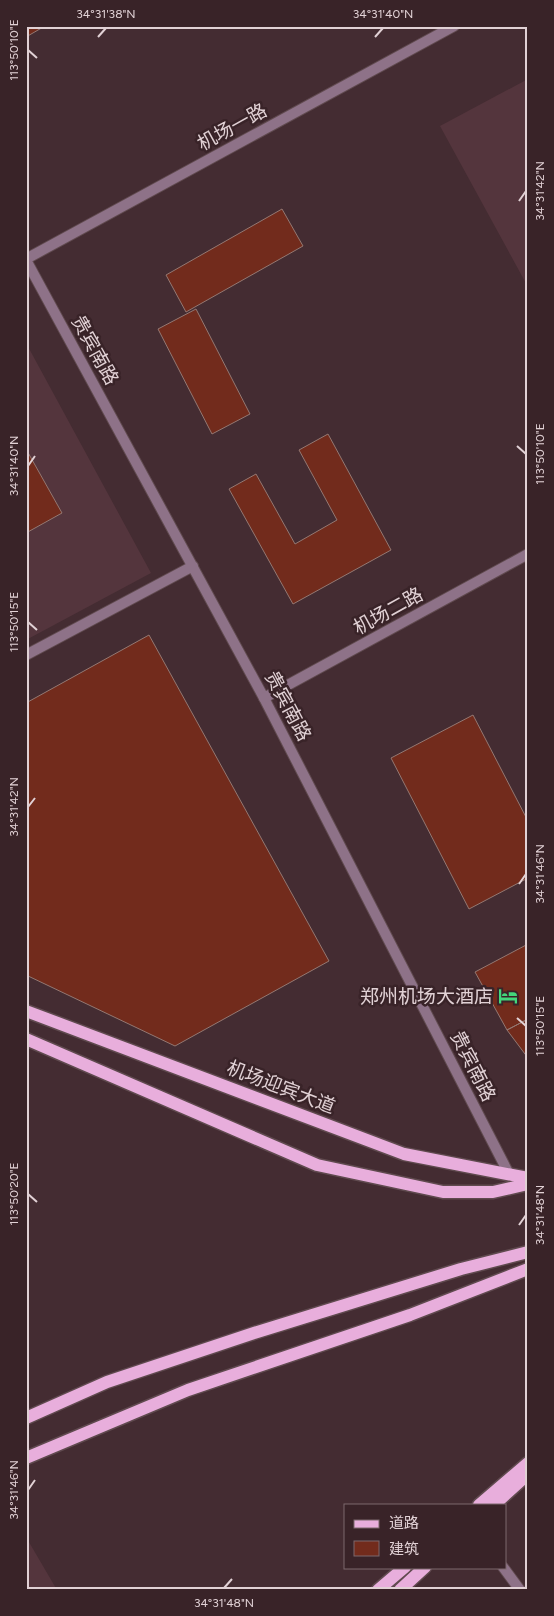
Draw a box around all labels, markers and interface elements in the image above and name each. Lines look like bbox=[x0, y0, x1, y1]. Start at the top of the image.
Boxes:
text: 34°31'38"N bbox=[76, 7, 136, 21]
text: 34°31'40"N bbox=[353, 7, 413, 21]
text: 113°50'10"E bbox=[7, 19, 21, 81]
street label: 机场一路 bbox=[193, 99, 271, 155]
text: 34°31'42"N bbox=[533, 161, 547, 221]
street label: 贵宾南路 bbox=[67, 311, 123, 389]
text: 113°50'10"E bbox=[533, 423, 547, 485]
text: 34°31'40"N bbox=[7, 436, 21, 496]
street label: 机场二路 bbox=[349, 583, 427, 639]
text: 113°50'15"E bbox=[7, 592, 21, 652]
street label: 贵宾南路 bbox=[260, 667, 316, 745]
text: 34°31'42"N bbox=[7, 777, 21, 837]
text: 34°31'46"N bbox=[533, 844, 547, 904]
place label: 郑州机场大酒店 bbox=[360, 985, 493, 1008]
hotel icon: 郑州机场大酒店 bbox=[497, 985, 519, 1007]
text: 113°50'15"E bbox=[533, 996, 547, 1056]
street label: 贵宾南路 bbox=[445, 1027, 501, 1105]
street label: 机场迎宾大道 bbox=[224, 1056, 338, 1118]
text: 113°50'20"E bbox=[7, 1162, 21, 1226]
text: 34°31'48"N bbox=[533, 1185, 547, 1245]
text: 34°31'46"N bbox=[7, 1460, 21, 1520]
legend bbox=[344, 1504, 506, 1568]
text: 道路 bbox=[389, 1514, 419, 1532]
text: 建筑 bbox=[389, 1540, 419, 1558]
text: 34°31'48"N bbox=[194, 1596, 254, 1610]

